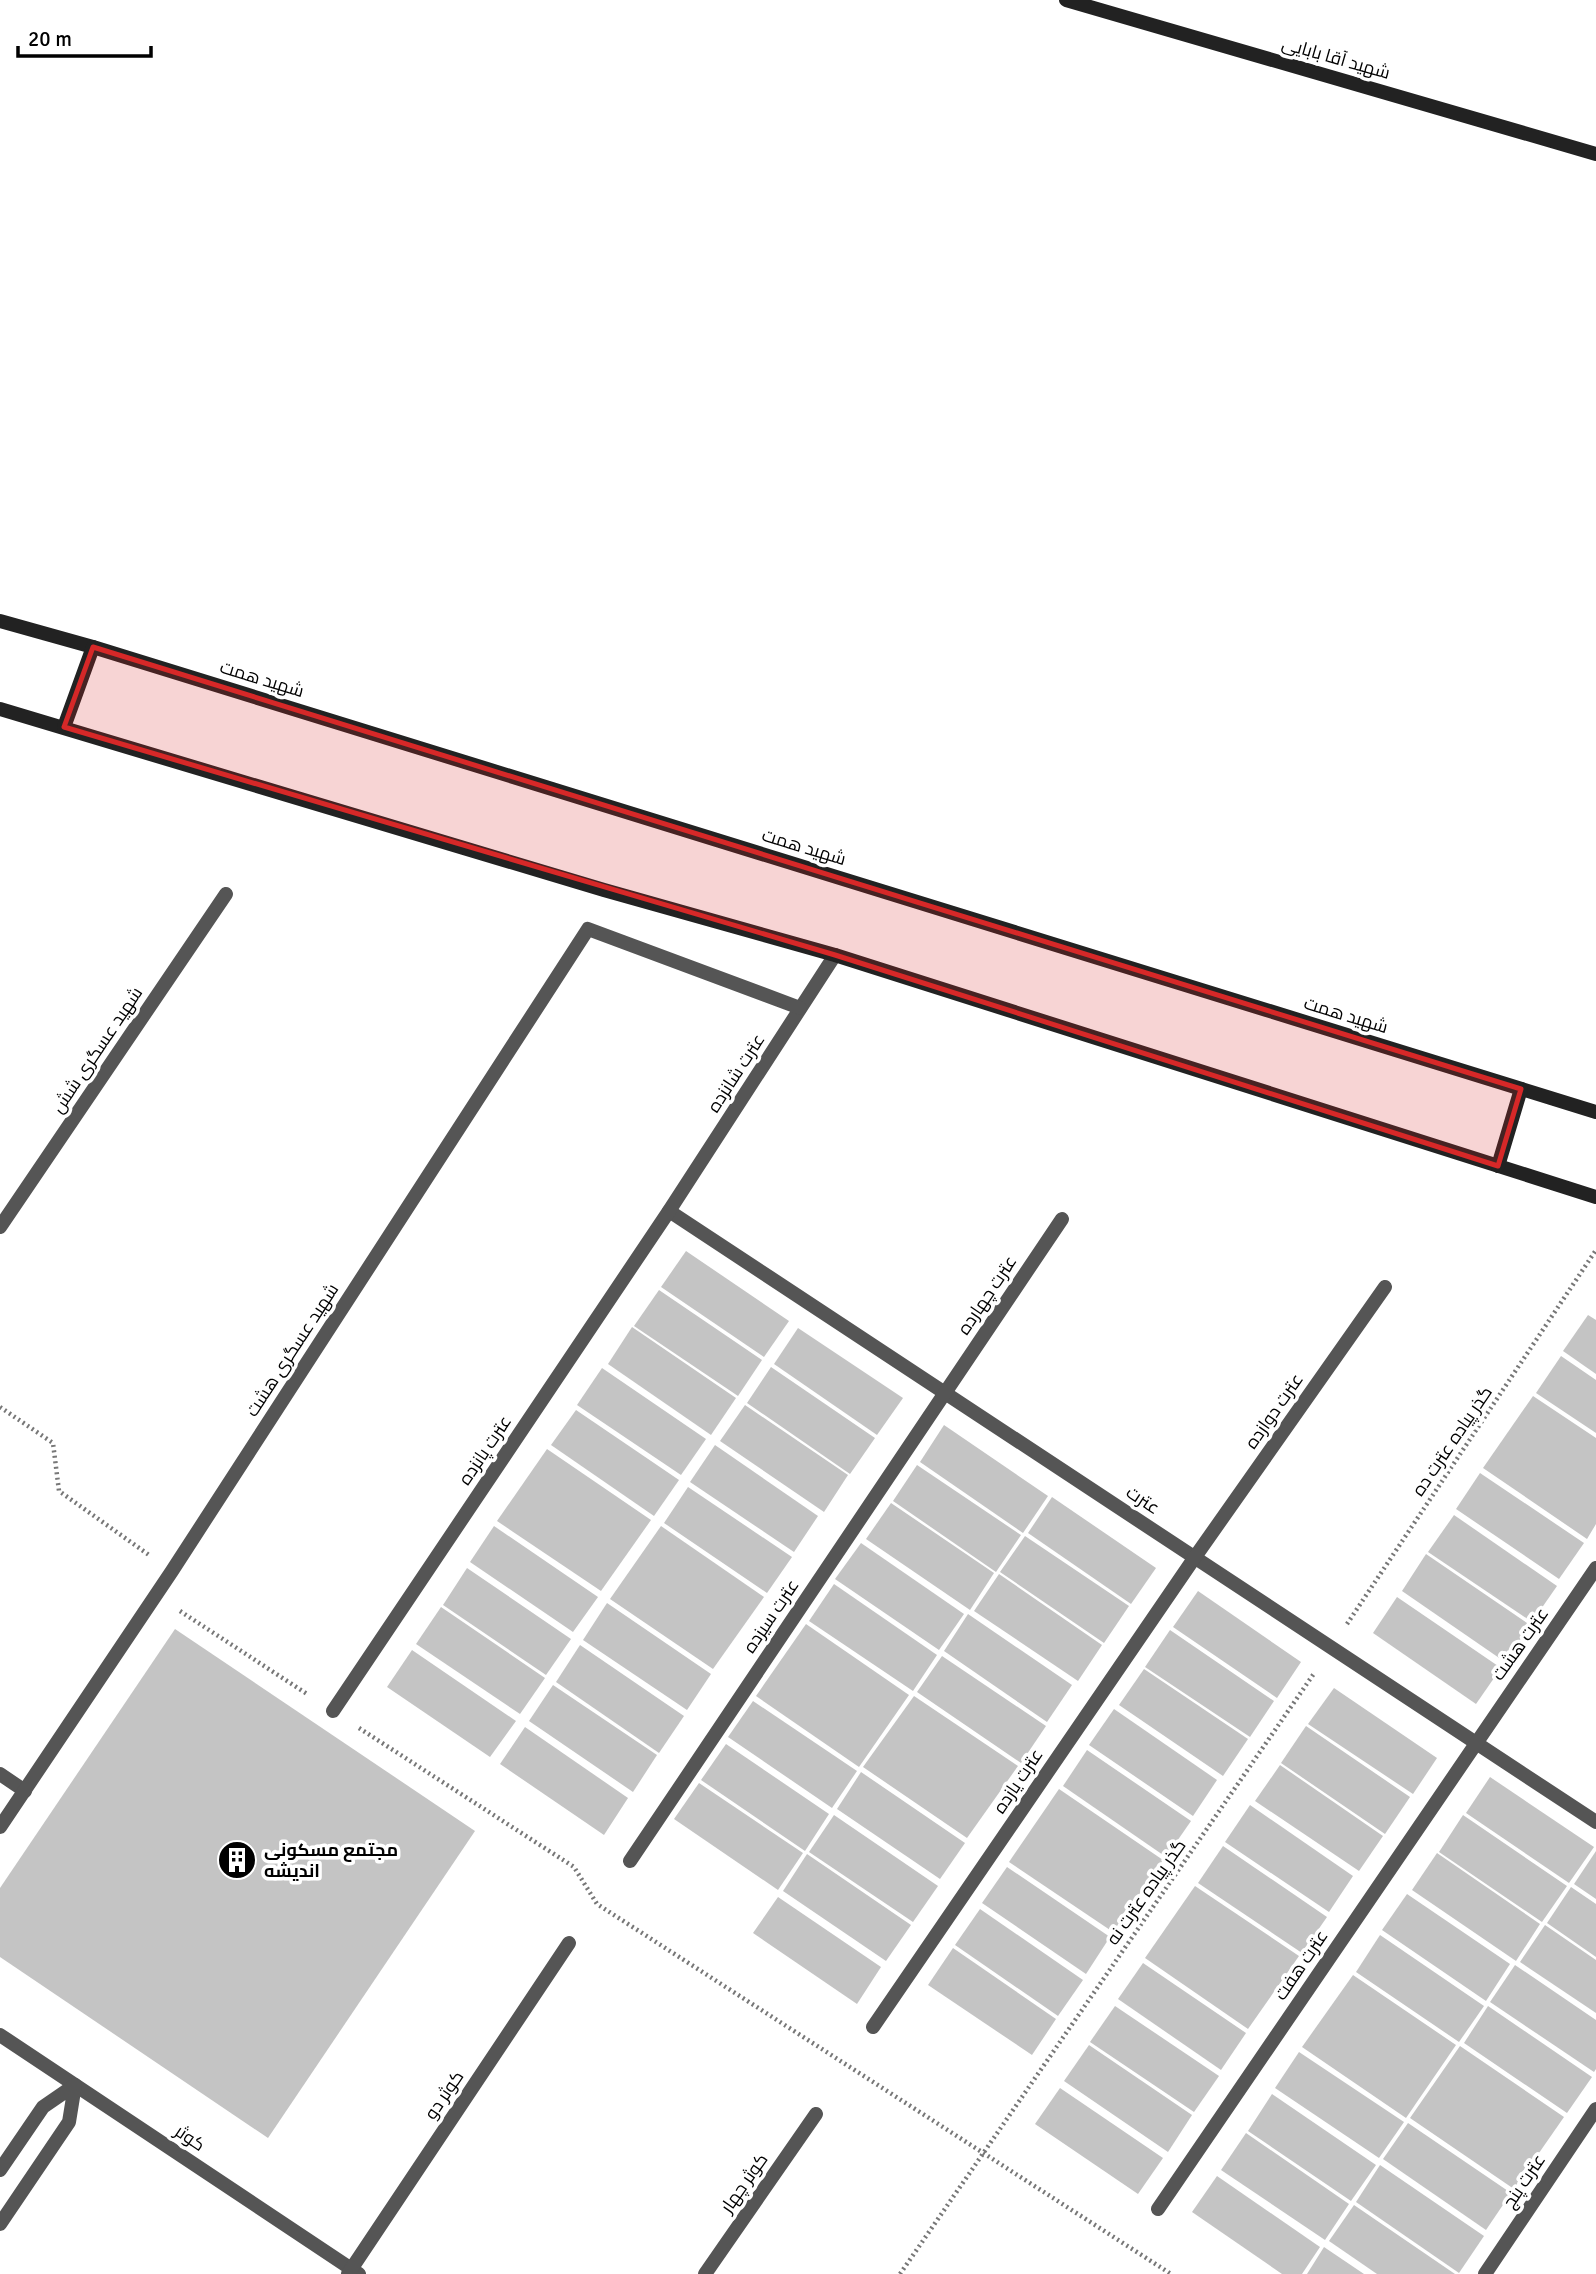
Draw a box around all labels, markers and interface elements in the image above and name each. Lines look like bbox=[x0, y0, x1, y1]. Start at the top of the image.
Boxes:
scale bar bbox=[18, 14, 150, 58]
text: 20 m bbox=[28, 26, 72, 52]
street label: شهید آقا بابایی bbox=[1279, 32, 1393, 84]
street label: شهید همت bbox=[217, 656, 307, 702]
street label: شهید همت bbox=[759, 824, 849, 870]
street label: شهید عسگری شش bbox=[47, 983, 147, 1117]
street label: شهید همت bbox=[1301, 992, 1391, 1038]
street label: عترت شانزده bbox=[702, 1030, 770, 1116]
street label: عترت چهارده bbox=[953, 1251, 1022, 1339]
street label: شهید عسگری هشت bbox=[241, 1279, 343, 1421]
street label: عترت دوازده bbox=[1240, 1369, 1308, 1453]
street label: گذر پیاده عترت ده bbox=[1407, 1382, 1498, 1501]
street label: عترت پانزده bbox=[454, 1411, 517, 1489]
street label: عترت bbox=[1122, 1481, 1164, 1519]
street label: عترت سیزده bbox=[738, 1575, 804, 1657]
street label: عترت هشت bbox=[1487, 1603, 1553, 1685]
street label: عترت یازده bbox=[988, 1744, 1048, 1818]
street label: گذر پیاده عترت نه bbox=[1101, 1835, 1191, 1950]
building icon: مجتمع مسکونی اندیشه bbox=[216, 1839, 258, 1881]
place label: مجتمع مسکونی اندیشه bbox=[264, 1839, 398, 1882]
street label: عترت هفت bbox=[1269, 1926, 1333, 2004]
street label: کوثر دو bbox=[420, 2066, 468, 2124]
street label: کوثر bbox=[170, 2119, 209, 2156]
street label: کوثر چهار bbox=[715, 2149, 773, 2218]
street label: عترت پنج bbox=[1498, 2150, 1551, 2213]

